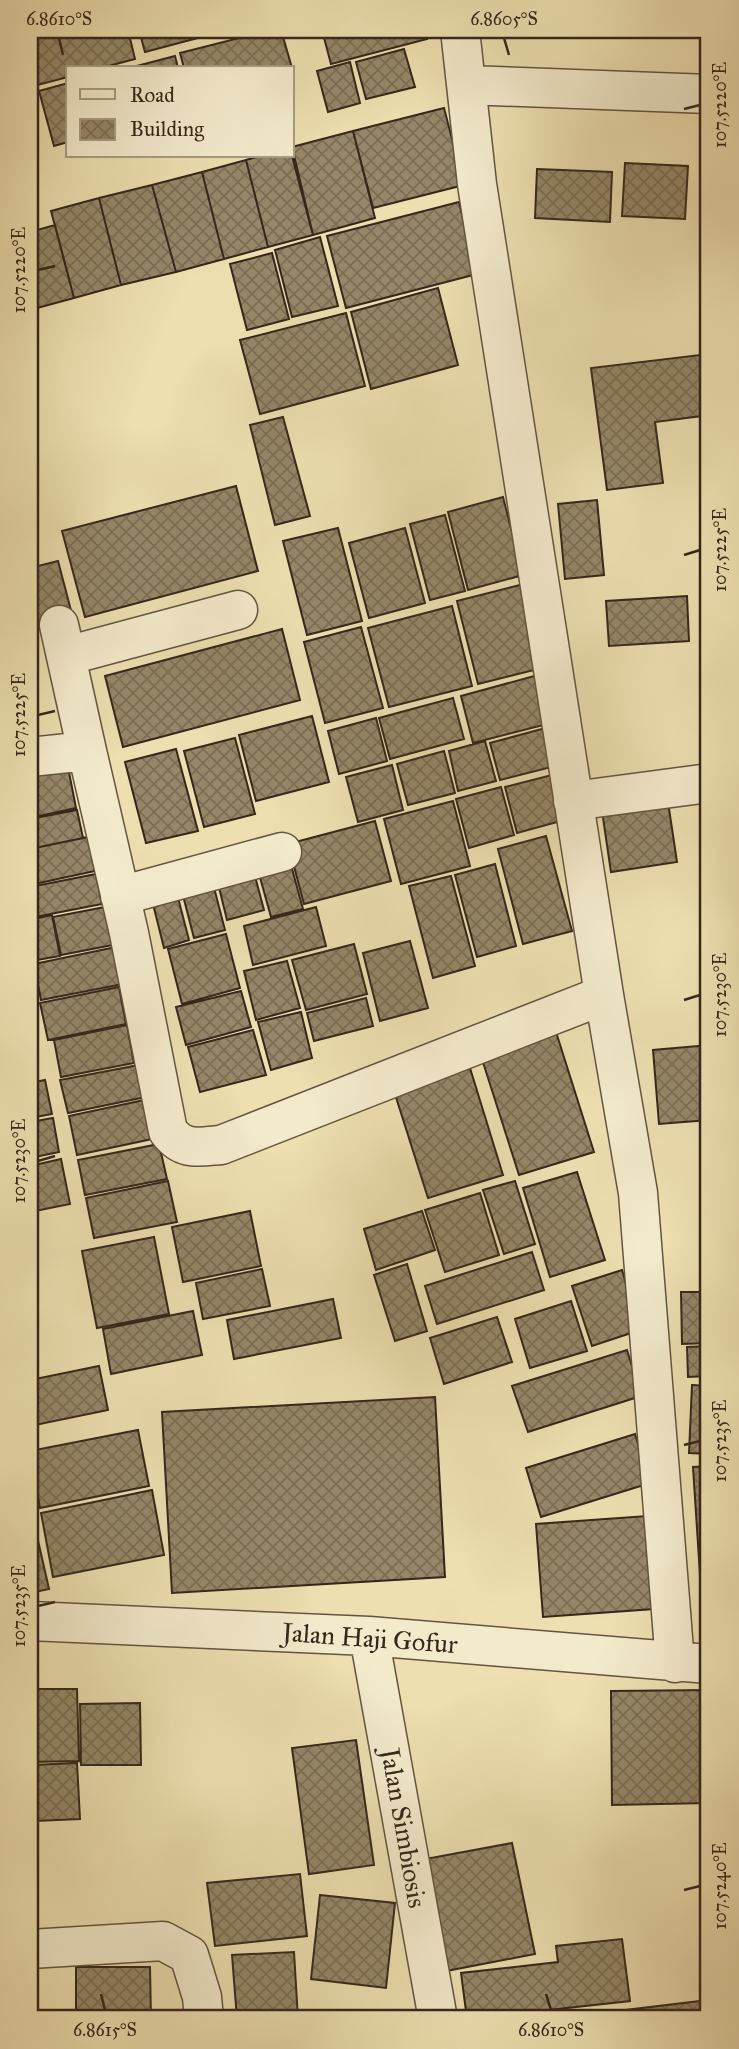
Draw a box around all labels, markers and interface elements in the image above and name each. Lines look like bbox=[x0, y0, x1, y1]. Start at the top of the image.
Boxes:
text: 6.8610°S bbox=[26, 8, 92, 30]
text: 6.8605°S bbox=[470, 8, 538, 30]
text: 107.5220°E bbox=[709, 62, 731, 148]
legend bbox=[66, 66, 294, 158]
text: Road bbox=[130, 82, 175, 108]
text: Building bbox=[130, 116, 204, 142]
text: 107.5220°E bbox=[8, 227, 30, 313]
text: 107.5225°E bbox=[709, 508, 731, 592]
text: 107.5225°E bbox=[8, 673, 30, 757]
text: 107.5230°E bbox=[709, 953, 731, 1037]
text: 107.5230°E bbox=[8, 1119, 30, 1203]
text: 107.5235°E bbox=[709, 1400, 731, 1482]
text: 107.5235°E bbox=[8, 1565, 30, 1647]
street label: Jalan Haji Gofur bbox=[278, 1616, 459, 1660]
street label: Jalan Simbiosis bbox=[374, 1743, 434, 1910]
text: 107.5240°E bbox=[709, 1842, 731, 1930]
text: 6.8615°S bbox=[73, 2019, 137, 2041]
text: 6.8610°S bbox=[518, 2019, 584, 2041]

